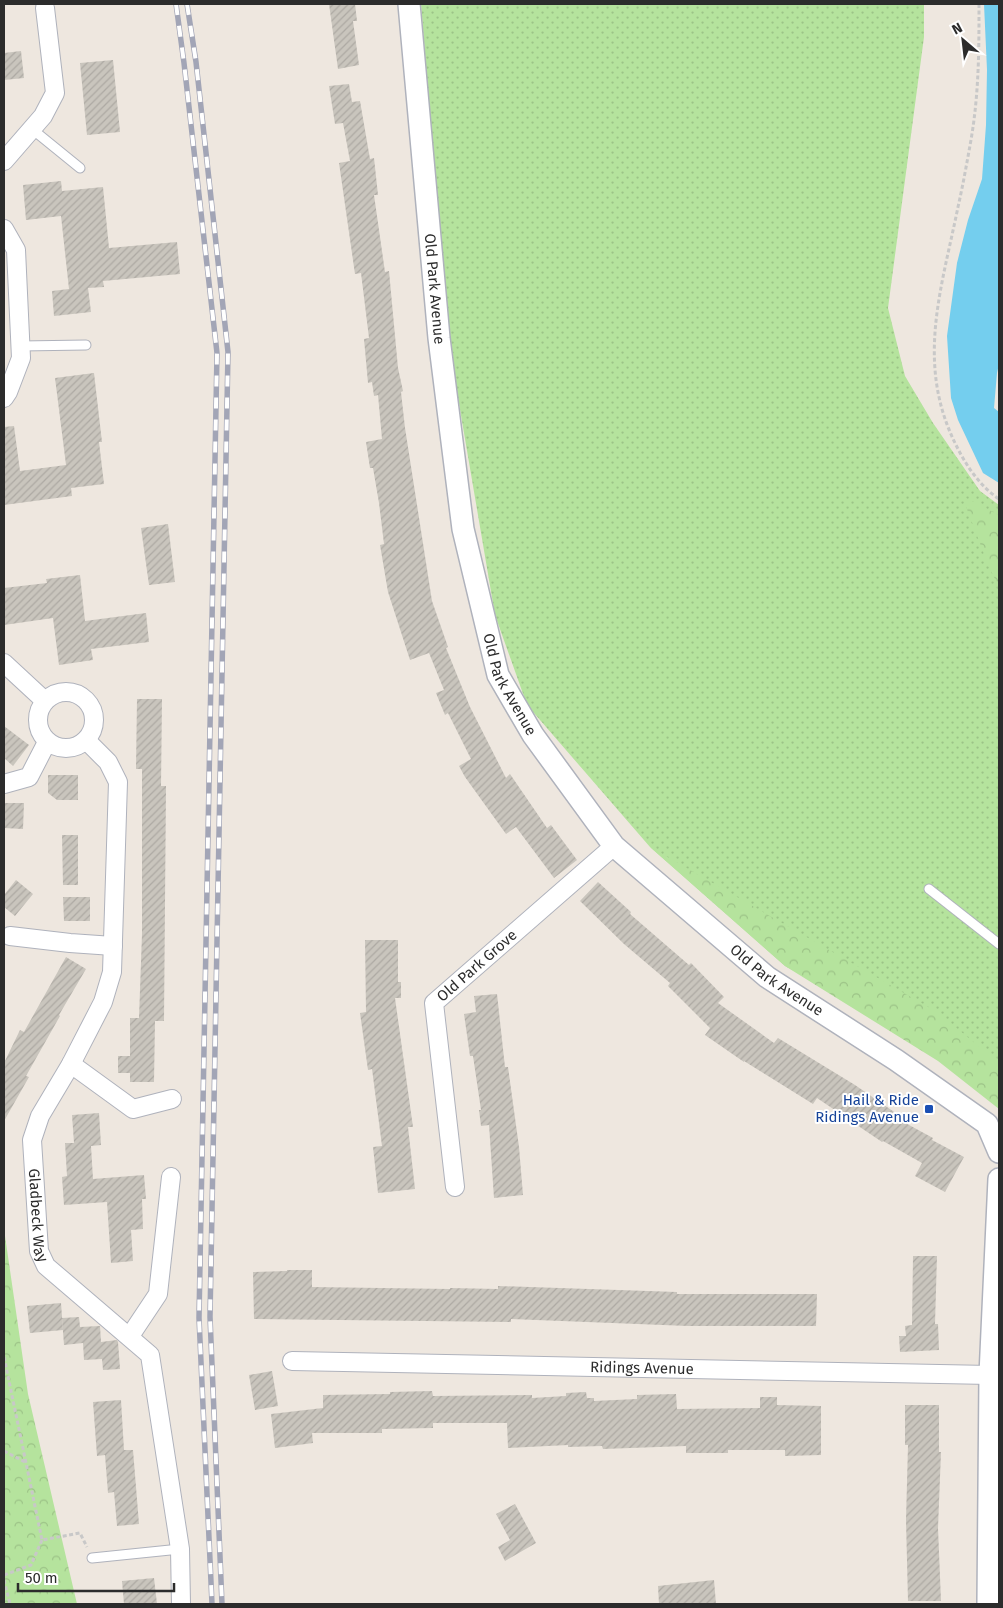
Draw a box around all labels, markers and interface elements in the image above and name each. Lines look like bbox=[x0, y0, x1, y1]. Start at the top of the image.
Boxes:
north arrow bbox=[938, 15, 988, 65]
text: N bbox=[949, 19, 965, 39]
street label: Old Park Avenue bbox=[421, 233, 449, 345]
street label: Old Park Avenue bbox=[479, 632, 540, 739]
street label: Old Park Grove bbox=[433, 926, 521, 1005]
street label: Old Park Avenue bbox=[726, 940, 827, 1020]
place label: Hail & Ride Ridings Avenue bbox=[815, 1091, 919, 1126]
marker: Hail & Ride Ridings Avenue bbox=[923, 1103, 935, 1115]
street label: Gladbeck Way bbox=[25, 1168, 52, 1266]
street label: Ridings Avenue bbox=[590, 1358, 694, 1378]
scale bar bbox=[18, 1560, 174, 1592]
text: 50 m bbox=[25, 1569, 58, 1587]

